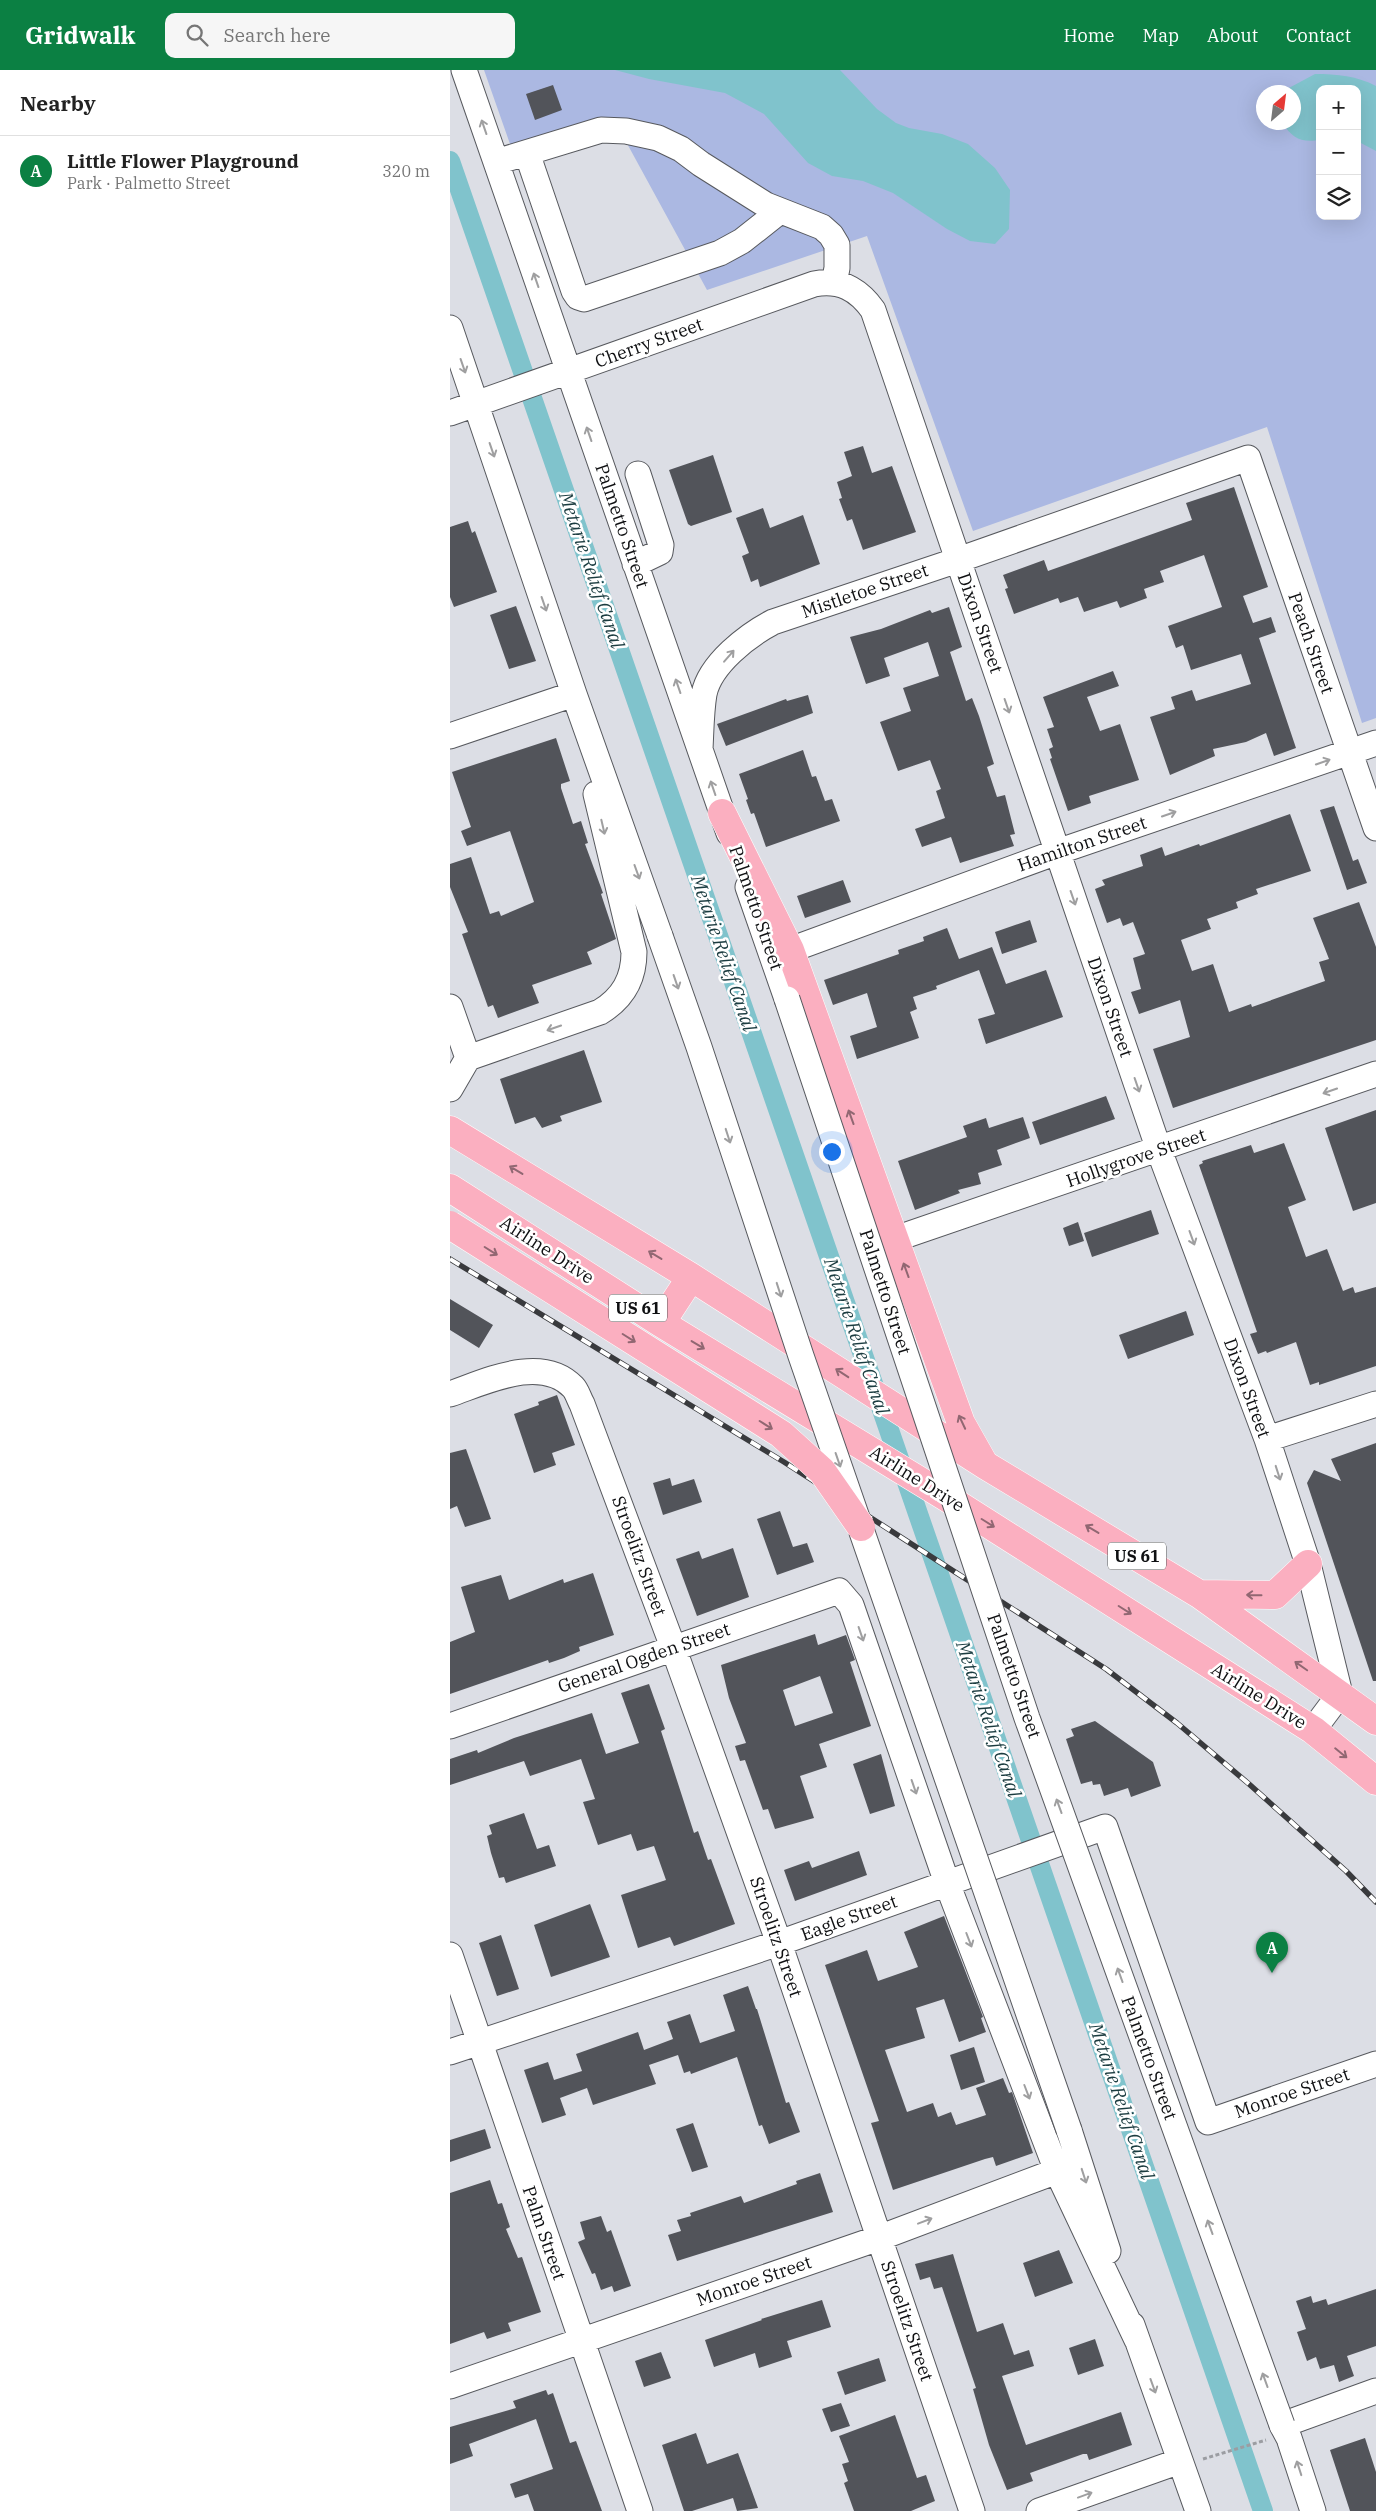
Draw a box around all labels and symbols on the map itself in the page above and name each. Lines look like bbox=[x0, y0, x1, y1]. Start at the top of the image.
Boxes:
north arrow bbox=[1256, 85, 1301, 130]
one-way arrow bbox=[478, 119, 488, 135]
one-way arrow bbox=[531, 273, 540, 289]
street label: Cherry Street bbox=[592, 312, 706, 373]
one-way arrow bbox=[459, 358, 468, 374]
one-way arrow bbox=[584, 427, 593, 442]
one-way arrow bbox=[488, 442, 497, 458]
street label: Palmetto Street bbox=[590, 460, 655, 591]
water label: Metarie Relief Canal bbox=[554, 488, 630, 652]
street label: Mistletoe Street bbox=[798, 558, 931, 623]
street label: Dixon Street bbox=[953, 570, 1008, 676]
street label: Peach Street bbox=[1283, 589, 1340, 697]
one-way arrow bbox=[540, 596, 549, 612]
one-way arrow bbox=[723, 649, 734, 662]
one-way arrow bbox=[673, 679, 682, 695]
one-way arrow bbox=[1003, 698, 1013, 714]
one-way arrow bbox=[1315, 756, 1331, 766]
one-way arrow bbox=[708, 780, 717, 796]
one-way arrow bbox=[1161, 809, 1176, 818]
street label: Hamilton Street bbox=[1014, 811, 1149, 876]
one-way arrow bbox=[599, 819, 608, 835]
street label: Palmetto Street bbox=[724, 842, 789, 973]
one-way arrow bbox=[633, 864, 642, 879]
water label: Metarie Relief Canal bbox=[686, 871, 762, 1035]
one-way arrow bbox=[1068, 890, 1078, 906]
street label: Dixon Street bbox=[1083, 954, 1138, 1060]
one-way arrow bbox=[672, 973, 681, 989]
one-way arrow bbox=[546, 1024, 562, 1033]
one-way arrow bbox=[1133, 1077, 1142, 1092]
one-way arrow bbox=[1322, 1086, 1338, 1096]
one-way arrow bbox=[846, 1110, 855, 1125]
street label: Hollygrove Street bbox=[1063, 1123, 1209, 1192]
one-way arrow bbox=[724, 1127, 734, 1143]
your location bbox=[819, 1139, 845, 1165]
one-way arrow bbox=[510, 1165, 524, 1175]
street label: Airline Drive bbox=[496, 1211, 599, 1289]
street label: Palmetto Street bbox=[854, 1226, 917, 1357]
one-way arrow bbox=[1188, 1230, 1197, 1245]
one-way arrow bbox=[484, 1246, 498, 1256]
one-way arrow bbox=[648, 1249, 662, 1260]
water label: Metarie Relief Canal bbox=[819, 1254, 895, 1418]
one-way arrow bbox=[901, 1263, 910, 1278]
one-way arrow bbox=[775, 1282, 785, 1298]
road number: US 61 bbox=[609, 1294, 667, 1322]
one-way arrow bbox=[621, 1333, 635, 1343]
street label: Dixon Street bbox=[1219, 1335, 1276, 1441]
one-way arrow bbox=[691, 1341, 705, 1351]
one-way arrow bbox=[835, 1368, 849, 1378]
one-way arrow bbox=[957, 1415, 966, 1430]
one-way arrow bbox=[759, 1419, 773, 1430]
street label: Airline Drive bbox=[865, 1440, 969, 1517]
one-way arrow bbox=[834, 1452, 843, 1467]
one-way arrow bbox=[1273, 1465, 1283, 1481]
street label: Stroelitz Street bbox=[607, 1493, 672, 1619]
one-way arrow bbox=[980, 1518, 994, 1528]
one-way arrow bbox=[1085, 1523, 1099, 1533]
road number: US 61 bbox=[1108, 1542, 1166, 1570]
one-way arrow bbox=[1246, 1590, 1262, 1599]
one-way arrow bbox=[1117, 1606, 1131, 1616]
street label: Palmetto Street bbox=[982, 1610, 1047, 1741]
street label: General Ogden Street bbox=[555, 1617, 733, 1698]
one-way arrow bbox=[857, 1626, 866, 1641]
water label: Metarie Relief Canal bbox=[951, 1637, 1027, 1801]
street label: Airline Drive bbox=[1207, 1657, 1311, 1734]
one-way arrow bbox=[1294, 1661, 1308, 1671]
one-way arrow bbox=[1334, 1747, 1347, 1758]
one-way arrow bbox=[910, 1779, 919, 1795]
one-way arrow bbox=[1054, 1798, 1063, 1814]
street label: Stroelitz Street bbox=[745, 1873, 808, 2000]
street label: Eagle Street bbox=[798, 1889, 900, 1946]
one-way arrow bbox=[965, 1932, 974, 1948]
pin: A bbox=[1256, 1932, 1288, 1973]
one-way arrow bbox=[1115, 1968, 1124, 1983]
street label: Palmetto Street bbox=[1116, 1993, 1183, 2123]
water label: Metarie Relief Canal bbox=[1084, 2019, 1160, 2183]
street label: Monroe Street bbox=[1231, 2062, 1352, 2123]
one-way arrow bbox=[1023, 2084, 1032, 2099]
one-way arrow bbox=[1079, 2168, 1089, 2184]
street label: Palm Street bbox=[518, 2183, 571, 2283]
one-way arrow bbox=[916, 2216, 932, 2225]
one-way arrow bbox=[1205, 2219, 1214, 2235]
street label: Monroe Street bbox=[693, 2250, 814, 2311]
street label: Stroelitz Street bbox=[876, 2257, 939, 2384]
one-way arrow bbox=[1260, 2372, 1269, 2388]
one-way arrow bbox=[1149, 2378, 1159, 2394]
one-way arrow bbox=[1294, 2460, 1303, 2476]
one-way arrow bbox=[1077, 2490, 1093, 2499]

